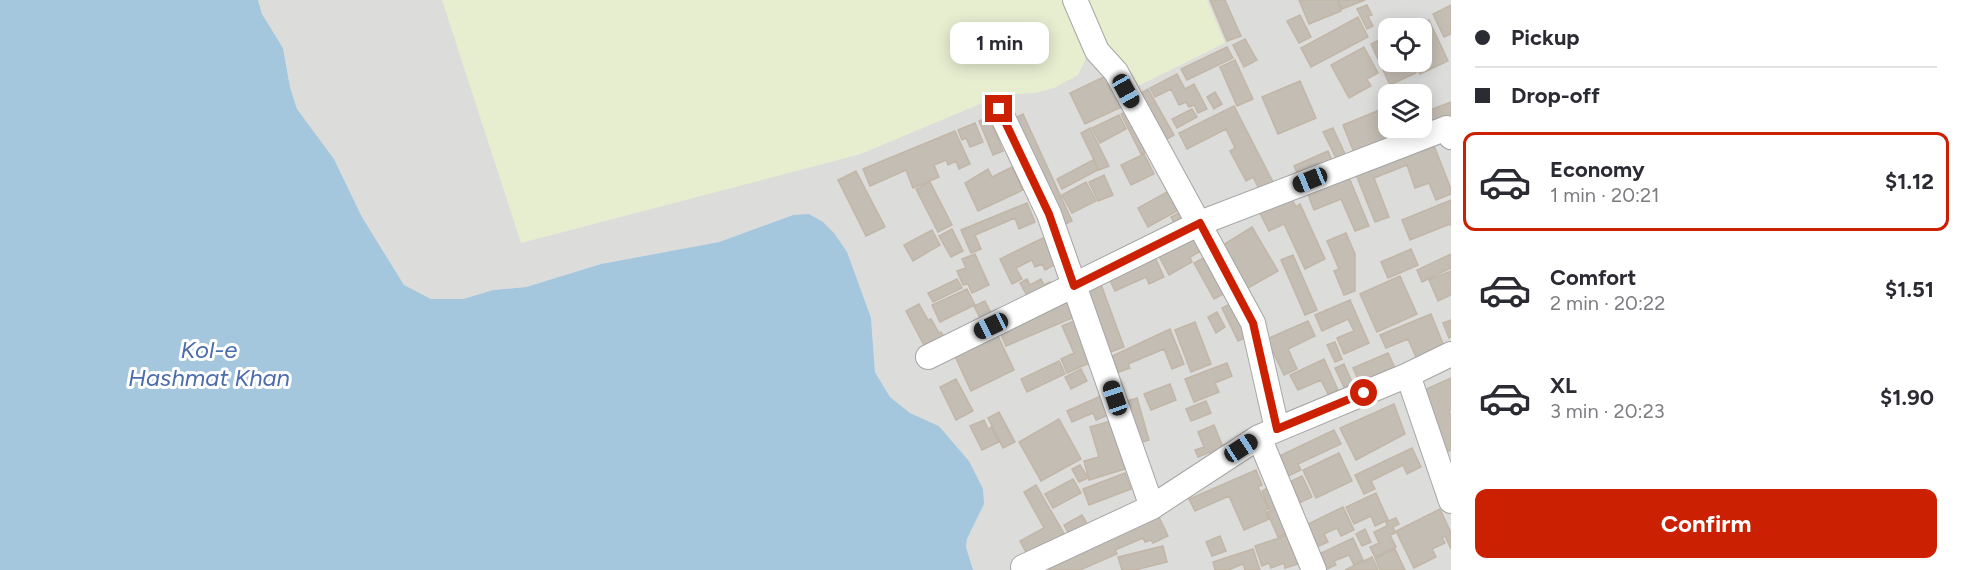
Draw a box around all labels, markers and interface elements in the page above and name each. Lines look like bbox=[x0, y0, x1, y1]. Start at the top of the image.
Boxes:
map controls bbox=[1378, 18, 1432, 138]
button: locate bbox=[1378, 18, 1432, 72]
callout: 1 min bbox=[950, 22, 1048, 64]
text: Pickup bbox=[1511, 24, 1580, 51]
text: 1 min bbox=[976, 31, 1023, 55]
car bbox=[1109, 71, 1143, 111]
text: Drop-off bbox=[1511, 82, 1600, 109]
button: layers bbox=[1378, 84, 1432, 138]
route end bbox=[985, 95, 1012, 122]
icon: car bbox=[1478, 155, 1532, 209]
text: Economy bbox=[1550, 156, 1645, 183]
car bbox=[1290, 165, 1330, 195]
text: $1.12 bbox=[1885, 168, 1934, 195]
text: 1 min · 20:21 bbox=[1550, 183, 1659, 207]
icon: car bbox=[1478, 263, 1532, 317]
text: Comfort bbox=[1550, 264, 1636, 291]
text: $1.51 bbox=[1885, 276, 1934, 303]
text: 2 min · 20:22 bbox=[1550, 291, 1665, 315]
car bbox=[971, 310, 1011, 342]
water label: Kol-e Hashmat Khan bbox=[128, 335, 290, 392]
icon: car bbox=[1478, 371, 1532, 425]
text: XL bbox=[1550, 372, 1577, 399]
car bbox=[1101, 378, 1129, 418]
route start bbox=[1350, 379, 1377, 406]
text: $1.90 bbox=[1880, 384, 1934, 411]
text: 3 min · 20:23 bbox=[1550, 399, 1665, 423]
car bbox=[1221, 431, 1261, 465]
button: Confirm bbox=[1475, 489, 1937, 558]

